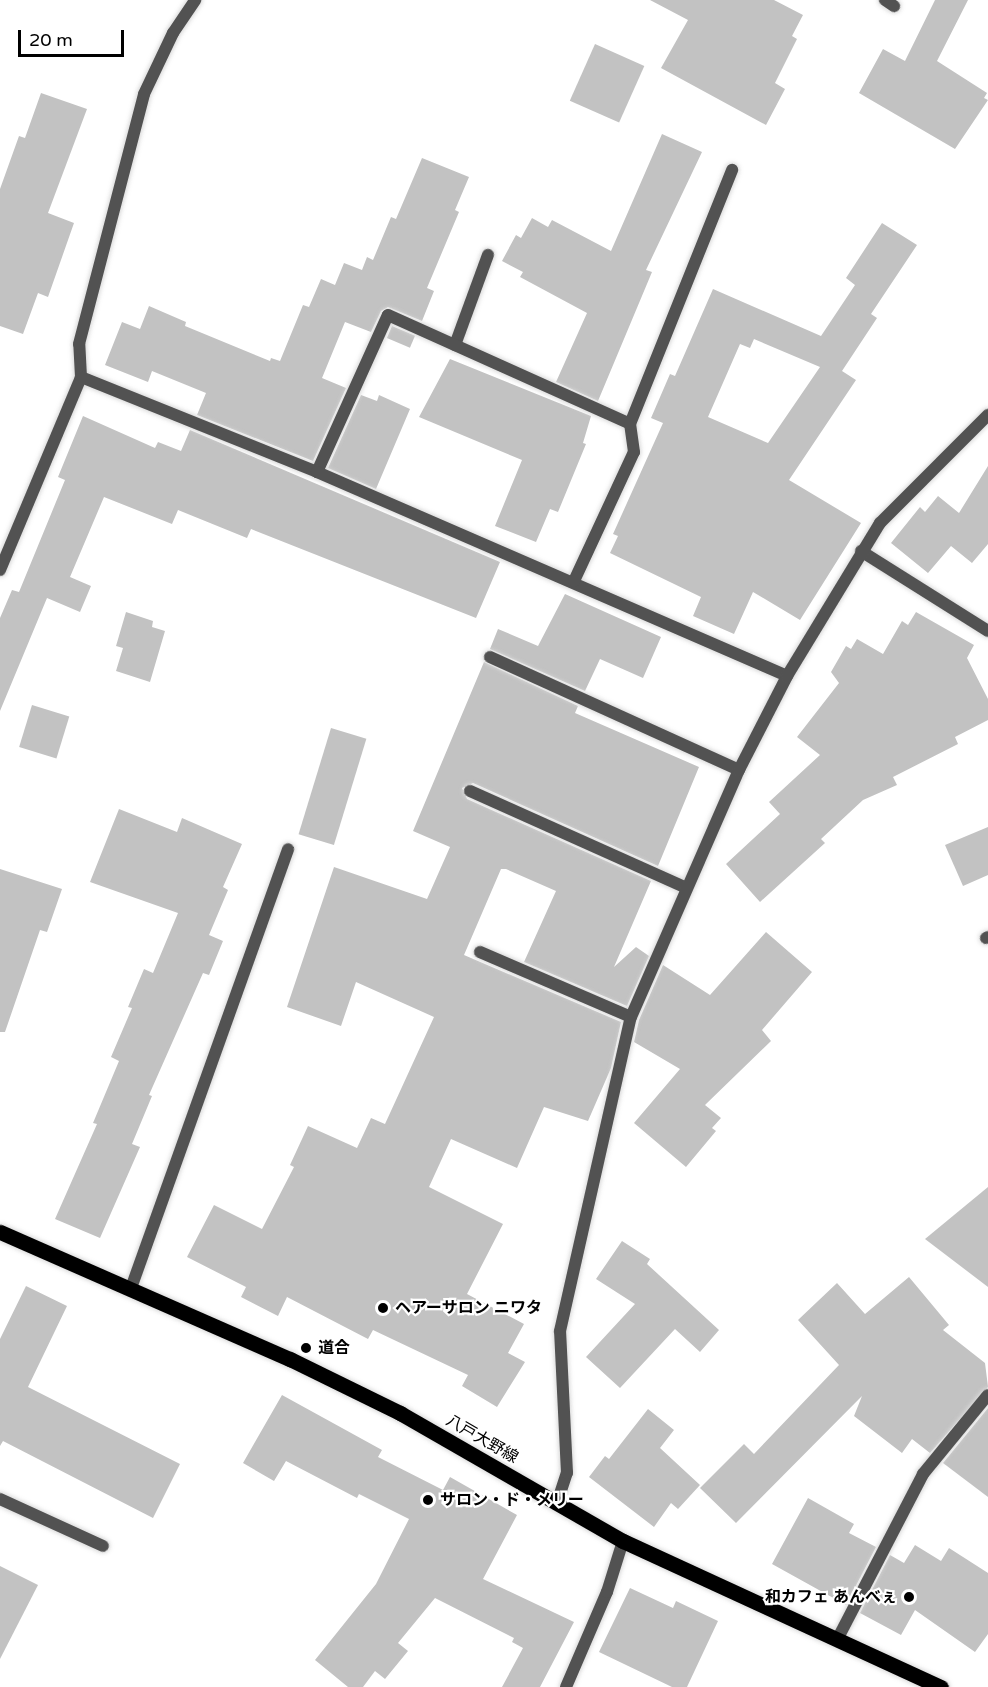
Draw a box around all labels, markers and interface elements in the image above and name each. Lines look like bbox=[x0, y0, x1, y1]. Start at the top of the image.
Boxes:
scale bar bbox=[21, 18, 128, 56]
text: 20 m bbox=[29, 29, 73, 51]
place label: ヘアーサロン ニワタ bbox=[395, 1298, 542, 1318]
marker: ヘアーサロン ニワタ bbox=[376, 1301, 390, 1315]
place label: 道合 bbox=[318, 1338, 350, 1358]
marker: 道合 bbox=[299, 1341, 313, 1355]
street label: 八戸大野線 bbox=[443, 1411, 521, 1467]
place label: サロン・ド・メリー bbox=[440, 1490, 584, 1510]
marker: サロン・ド・メリー bbox=[421, 1493, 435, 1507]
place label: 和カフェ あんべぇ bbox=[765, 1587, 897, 1607]
marker: 和カフェ あんべぇ bbox=[902, 1590, 916, 1604]

